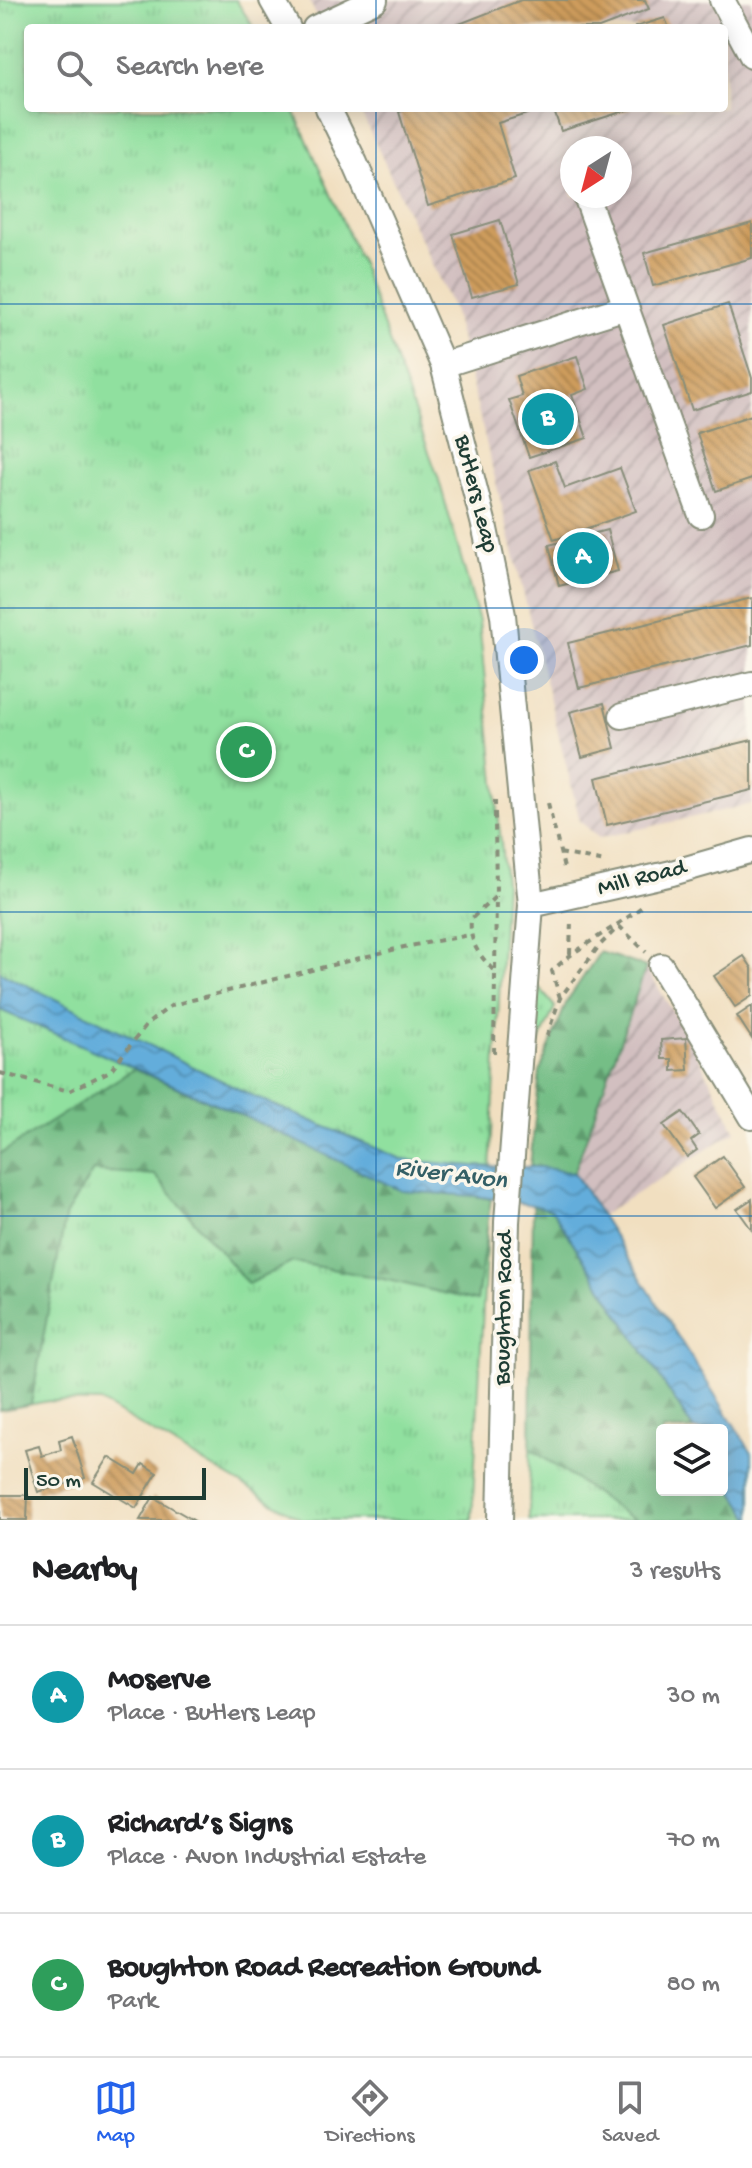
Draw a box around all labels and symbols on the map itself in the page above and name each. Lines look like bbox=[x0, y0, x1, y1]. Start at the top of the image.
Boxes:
north arrow bbox=[560, 136, 632, 208]
pin: B bbox=[522, 389, 574, 449]
street label: Butlers Leap bbox=[446, 431, 504, 556]
pin: A bbox=[557, 528, 609, 588]
your location bbox=[504, 640, 544, 680]
pin: C bbox=[220, 722, 272, 782]
street label: Mill Road bbox=[595, 854, 691, 904]
water label: River Avon bbox=[393, 1154, 509, 1198]
street label: Boughton Road bbox=[489, 1229, 521, 1386]
scale bar bbox=[24, 1464, 206, 1500]

